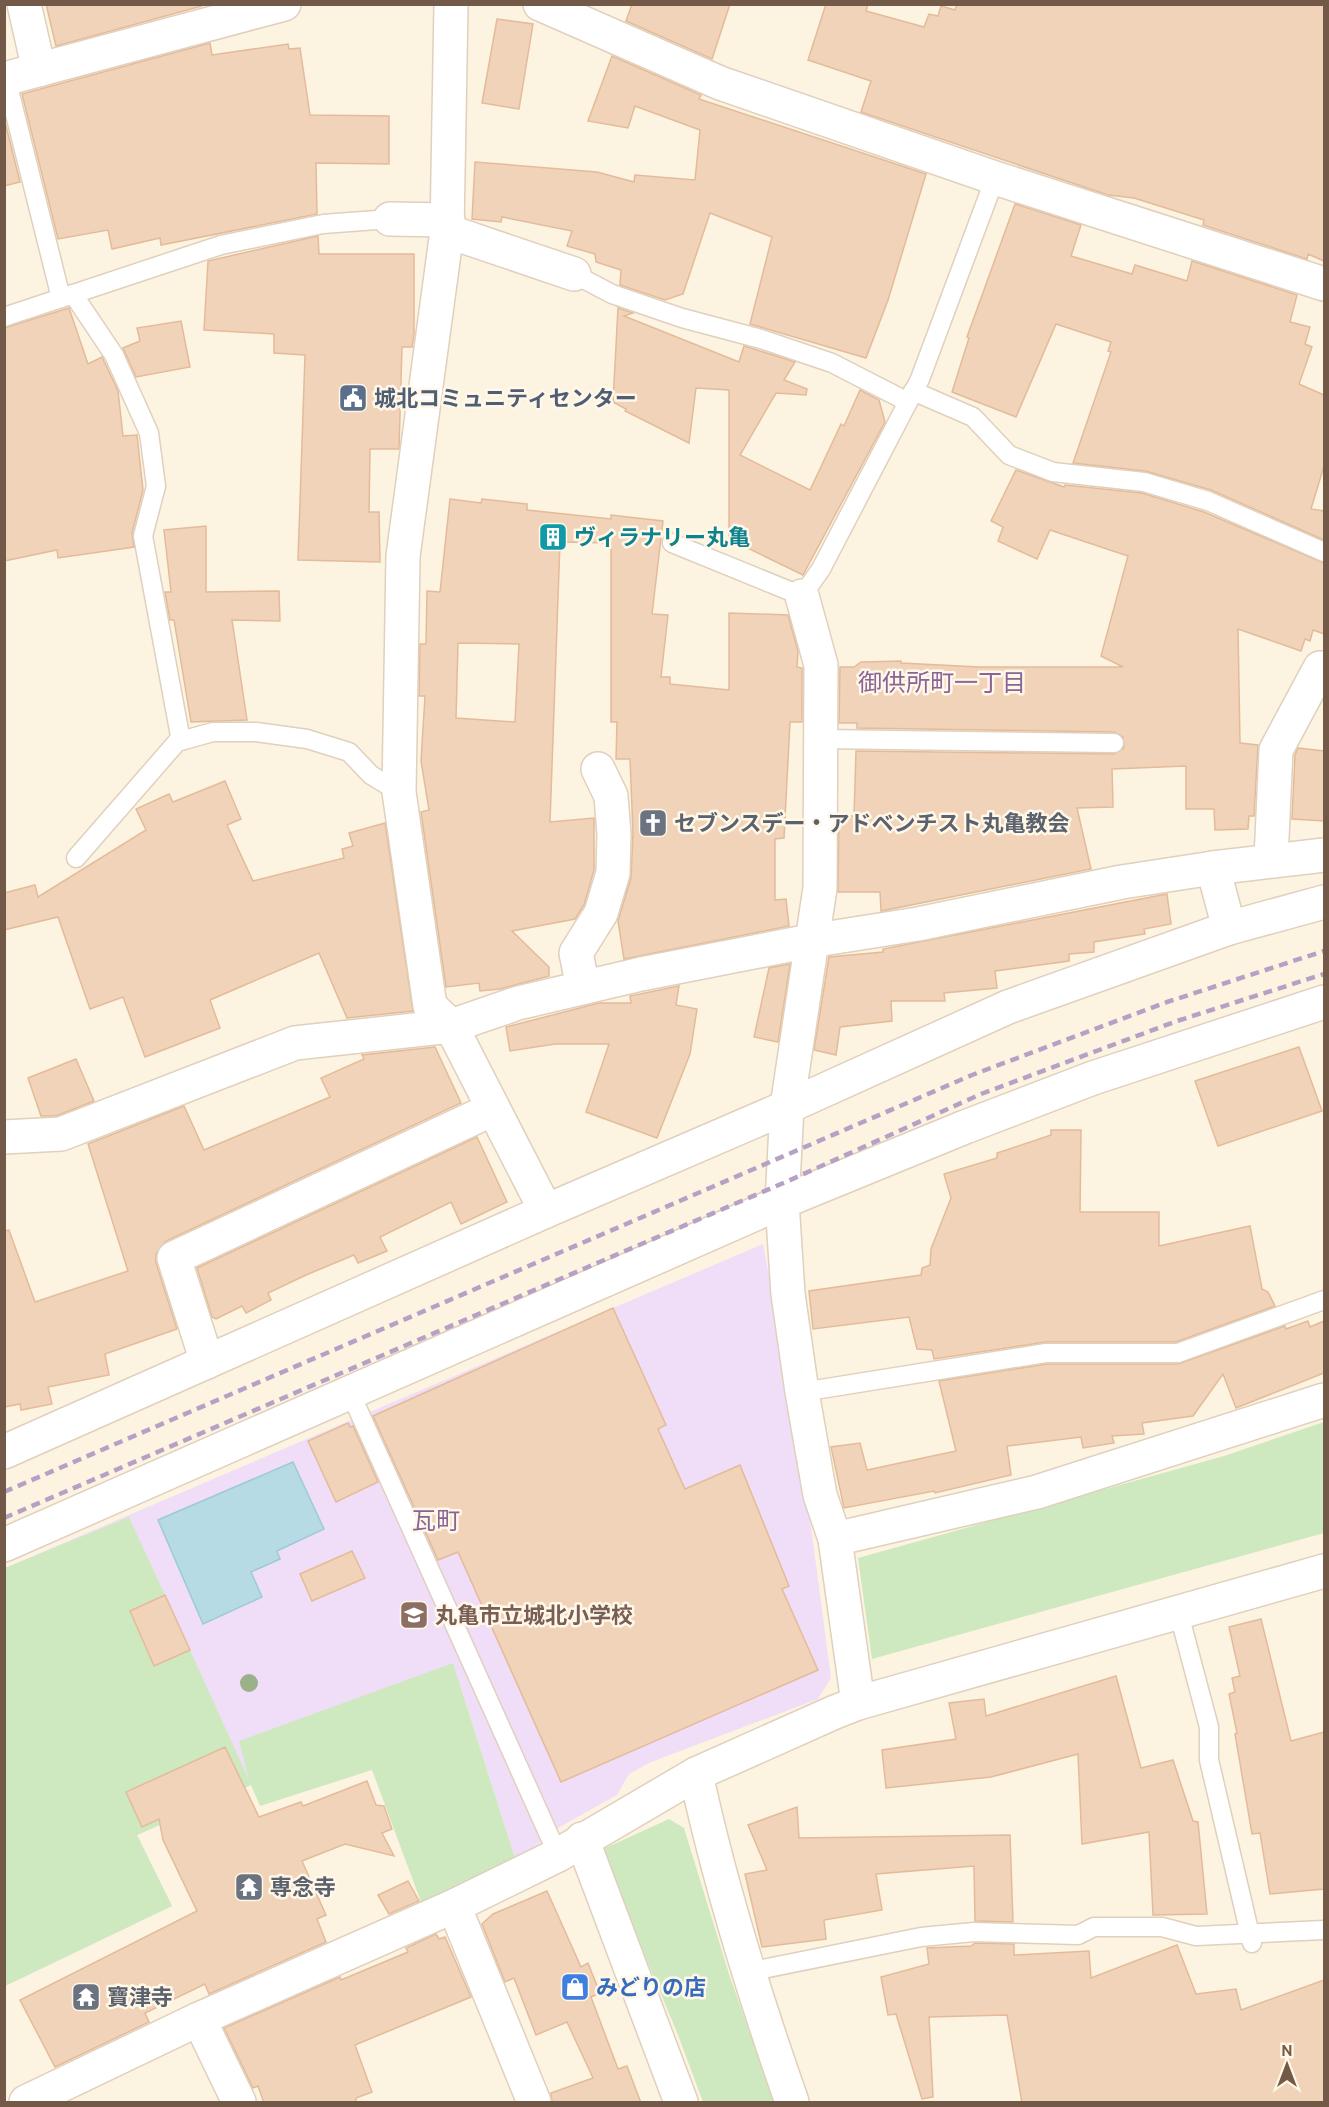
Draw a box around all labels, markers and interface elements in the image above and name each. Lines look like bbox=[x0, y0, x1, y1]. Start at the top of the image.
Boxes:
public building icon: 城北コミュニティセンター bbox=[337, 382, 369, 414]
place label: 城北コミュニティセンター bbox=[374, 385, 637, 412]
building icon: ヴィラナリー丸亀 bbox=[537, 521, 569, 553]
place label: ヴィラナリー丸亀 bbox=[574, 524, 750, 551]
district label: 御供所町一丁目 bbox=[858, 668, 1026, 697]
church icon: セブンスデー・アドベンチスト丸亀教会 bbox=[637, 807, 669, 839]
place label: セブンスデー・アドベンチスト丸亀教会 bbox=[674, 810, 1070, 837]
district label: 瓦町 bbox=[412, 1506, 460, 1535]
school or university icon: 丸亀市立城北小学校 bbox=[398, 1599, 430, 1631]
place label: 丸亀市立城北小学校 bbox=[435, 1602, 633, 1629]
temple icon: 専念寺 bbox=[233, 1871, 265, 1903]
place label: 専念寺 bbox=[270, 1874, 336, 1901]
shop icon: みどりの店 bbox=[559, 1971, 591, 2003]
place label: みどりの店 bbox=[596, 1974, 706, 2001]
temple icon: 寶津寺 bbox=[70, 1981, 102, 2013]
place label: 寶津寺 bbox=[107, 1984, 173, 2011]
north arrow bbox=[1257, 2035, 1317, 2095]
text: N bbox=[1281, 2041, 1293, 2060]

